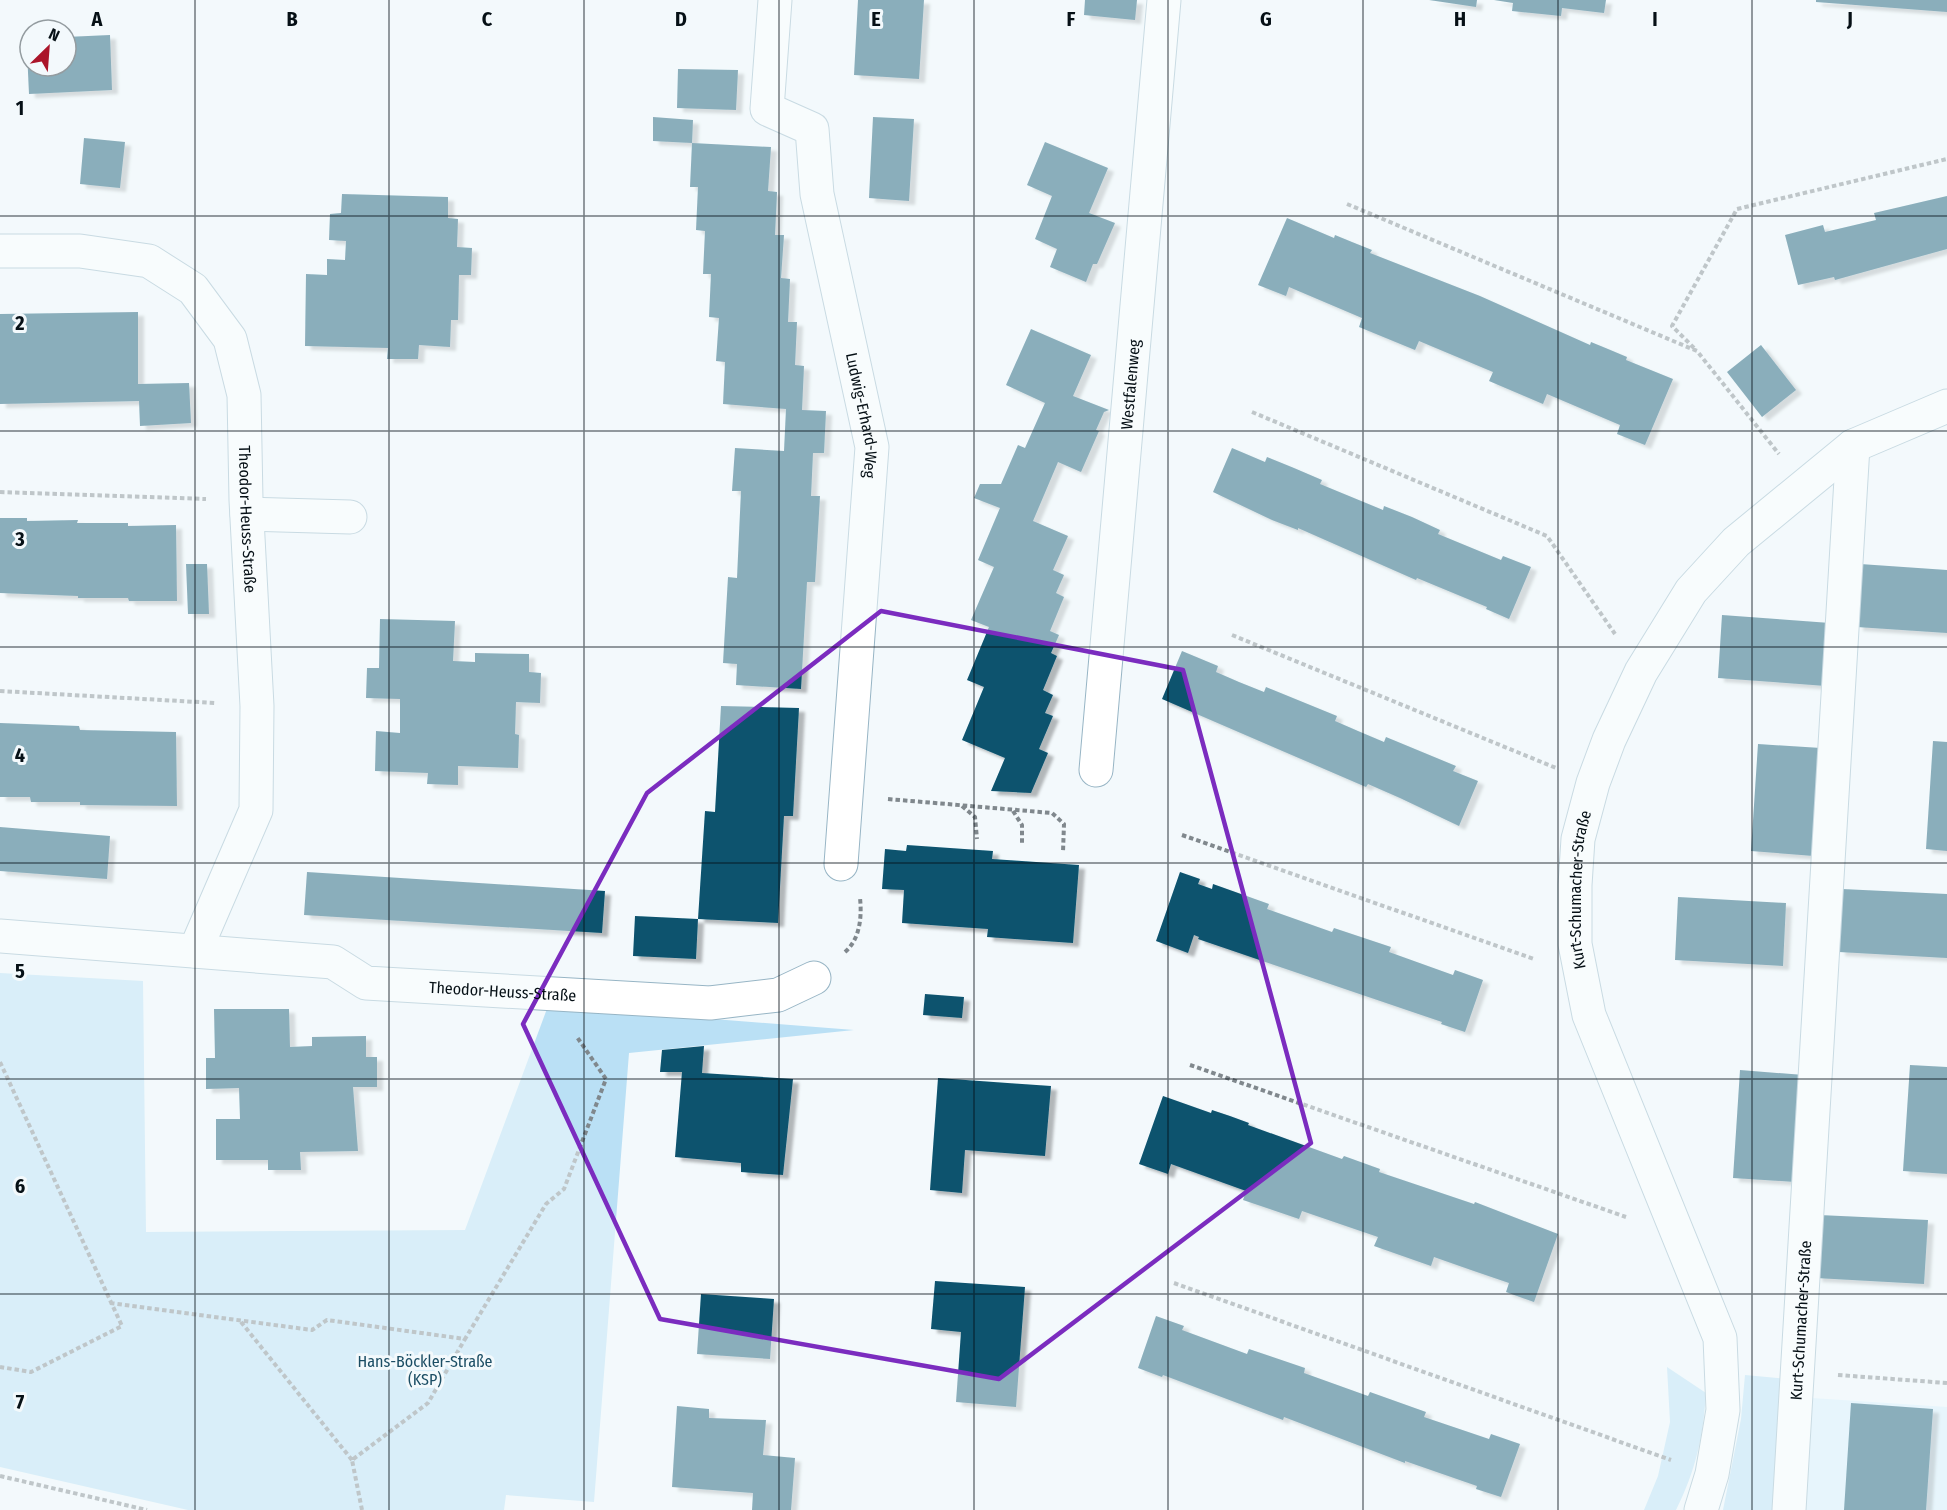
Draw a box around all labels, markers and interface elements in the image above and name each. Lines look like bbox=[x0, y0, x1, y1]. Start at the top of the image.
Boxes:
text: A bbox=[91, 7, 104, 31]
text: B bbox=[286, 7, 298, 31]
text: C bbox=[482, 7, 493, 31]
text: D bbox=[675, 7, 687, 31]
text: E bbox=[871, 7, 881, 31]
text: F bbox=[1067, 7, 1076, 31]
text: G bbox=[1260, 7, 1272, 31]
text: H bbox=[1454, 7, 1466, 31]
text: I bbox=[1652, 7, 1658, 31]
text: J bbox=[1846, 7, 1853, 31]
north arrow bbox=[18, 18, 78, 78]
text: N bbox=[46, 24, 62, 45]
text: 1 bbox=[16, 96, 24, 120]
text: 2 bbox=[14, 311, 25, 335]
street label: Westfalenweg bbox=[1117, 338, 1144, 430]
street label: Ludwig-Erhard-Weg bbox=[842, 351, 881, 479]
street label: Theodor-Heuss-Straße bbox=[235, 445, 260, 593]
text: 3 bbox=[14, 527, 25, 551]
text: 4 bbox=[15, 743, 25, 767]
street label: Kurt-Schumacher-Straße bbox=[1566, 808, 1595, 971]
text: 5 bbox=[15, 959, 25, 983]
street label: Theodor-Heuss-Straße bbox=[429, 978, 577, 1005]
text: 6 bbox=[15, 1174, 25, 1198]
street label: Kurt-Schumacher-Straße bbox=[1787, 1240, 1815, 1401]
park label: Hans-Böckler-Straße (KSP) bbox=[358, 1352, 493, 1389]
text: 7 bbox=[16, 1390, 25, 1414]

